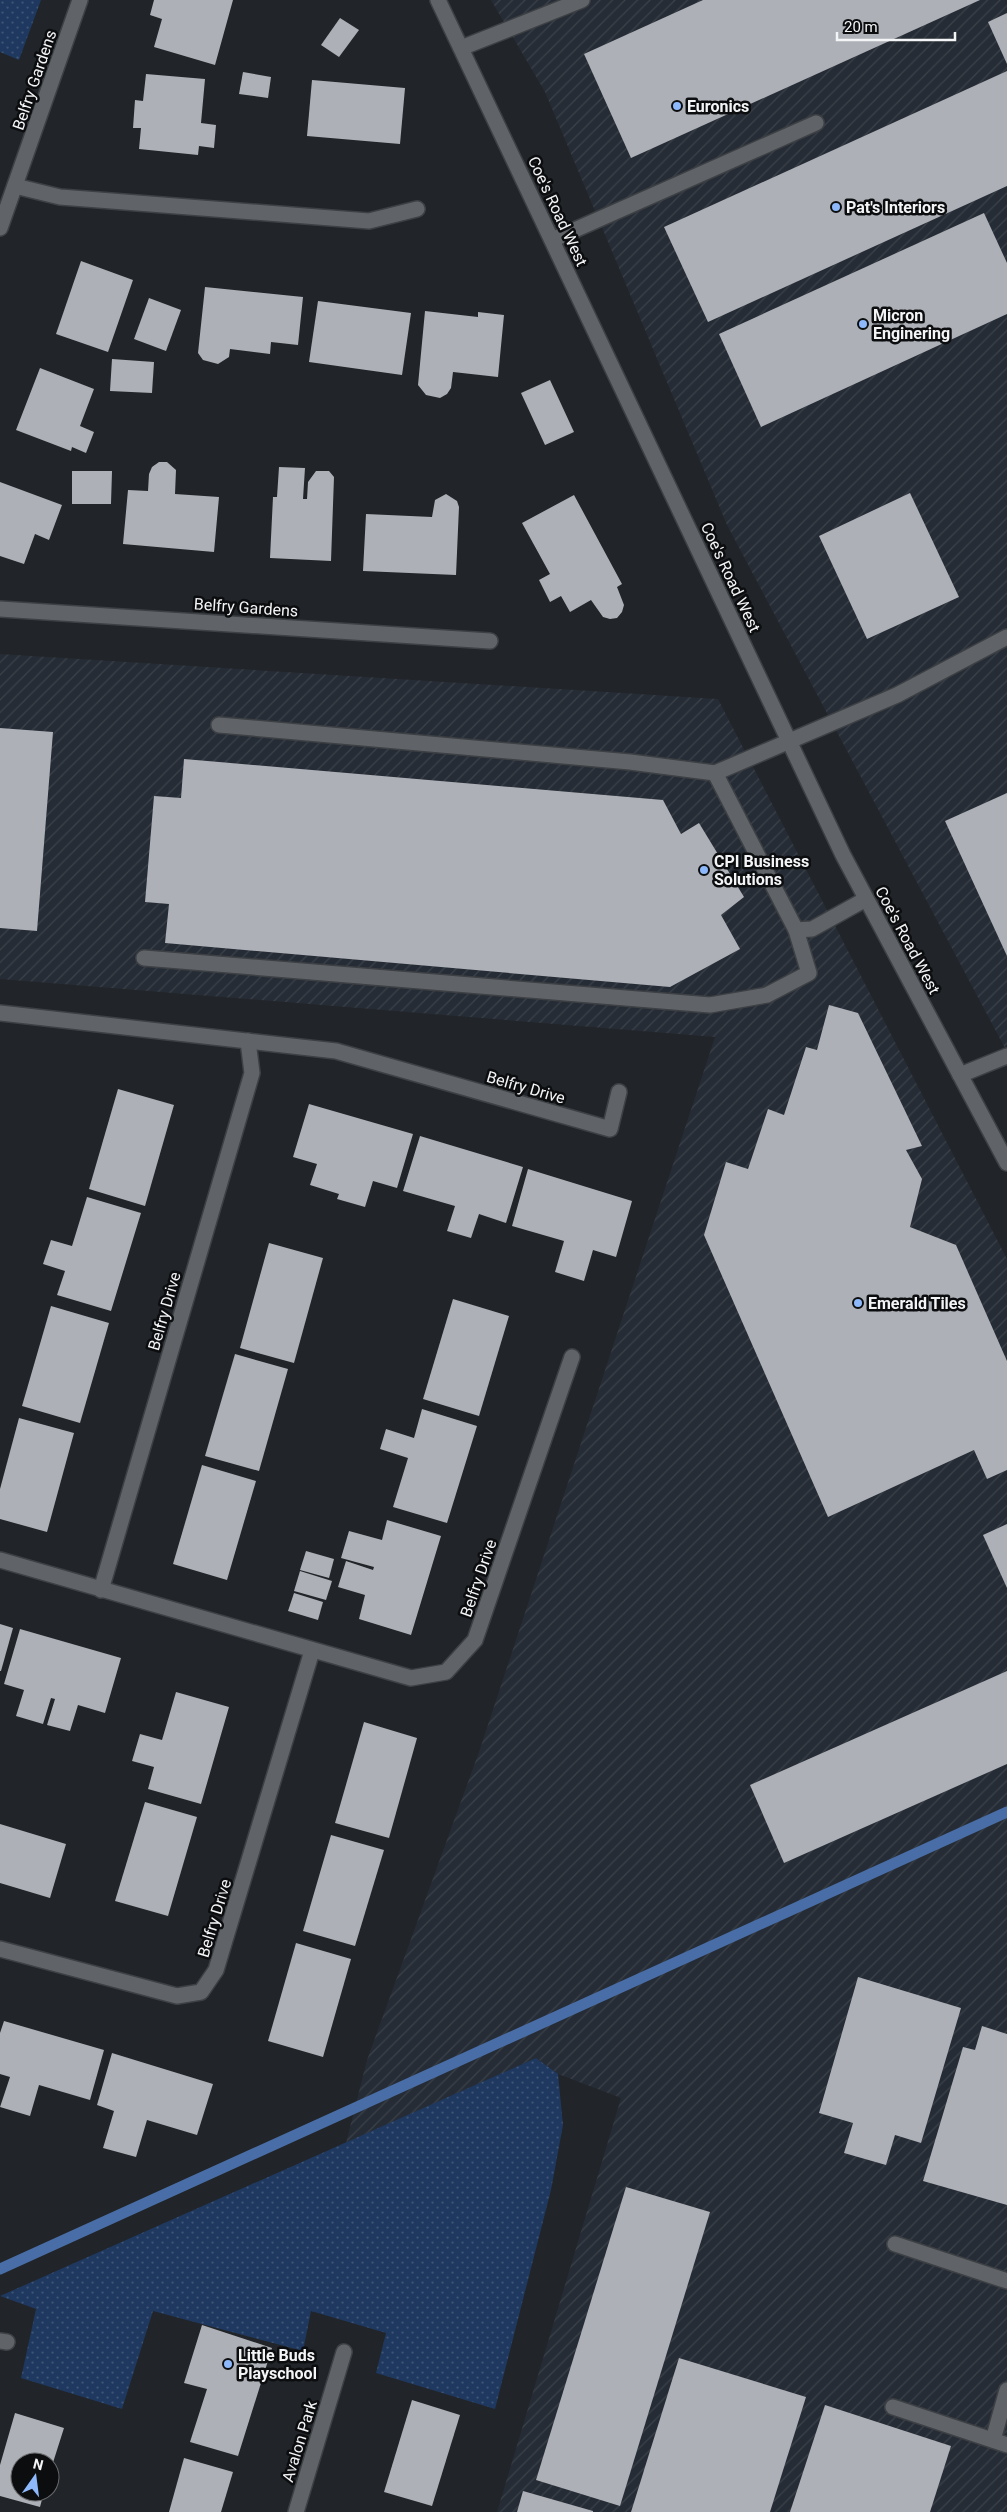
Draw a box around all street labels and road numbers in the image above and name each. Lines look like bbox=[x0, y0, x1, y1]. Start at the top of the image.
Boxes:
street label: Belfry Gardens bbox=[8, 28, 60, 133]
street label: Coe's Road West bbox=[524, 153, 591, 269]
street label: Coe's Road West bbox=[697, 519, 764, 635]
street label: Belfry Gardens bbox=[193, 594, 299, 621]
street label: Coe's Road West bbox=[871, 883, 944, 997]
street label: Belfry Drive bbox=[484, 1067, 567, 1108]
street label: Belfry Drive bbox=[144, 1270, 185, 1353]
street label: Belfry Drive bbox=[456, 1537, 501, 1620]
street label: Belfry Drive bbox=[194, 1877, 235, 1960]
street label: Avalon Park bbox=[278, 2397, 321, 2484]

